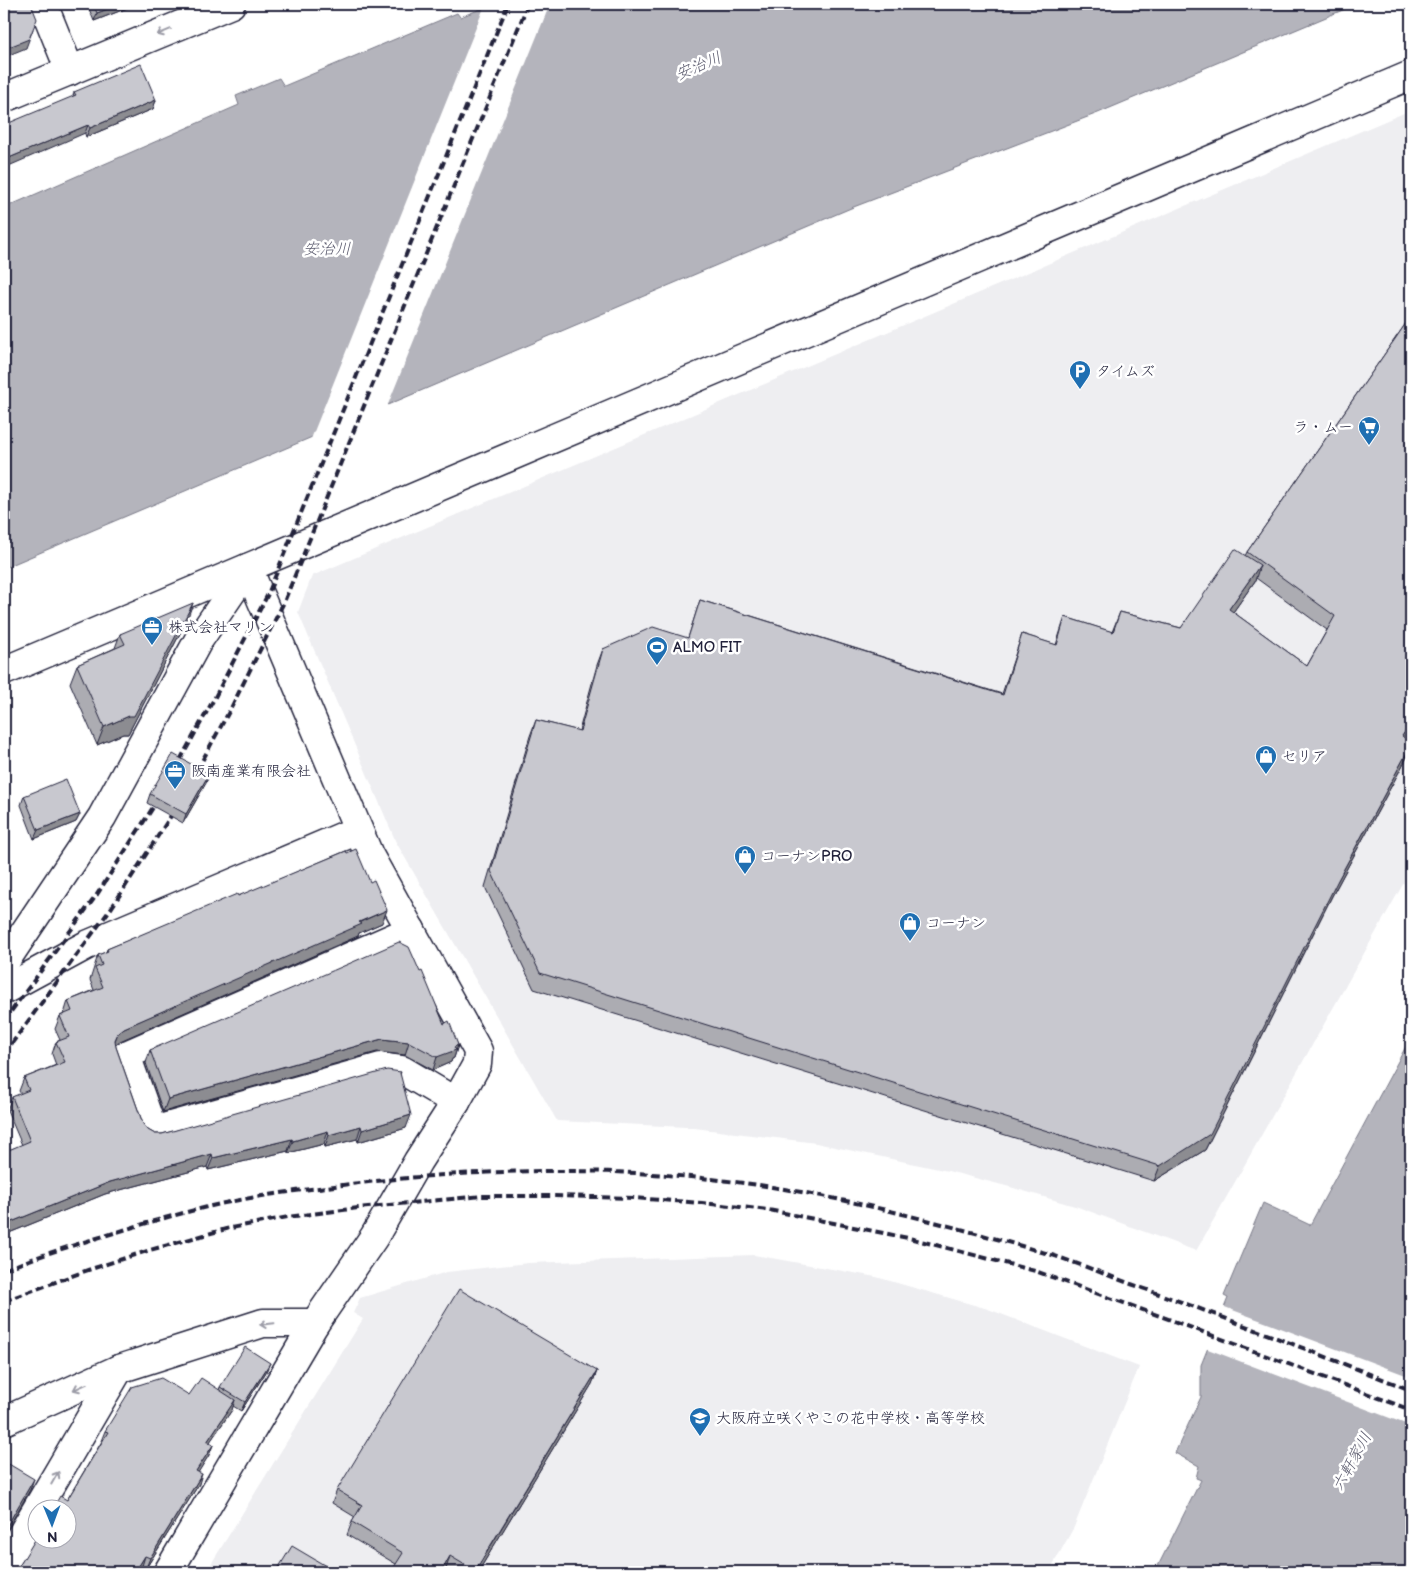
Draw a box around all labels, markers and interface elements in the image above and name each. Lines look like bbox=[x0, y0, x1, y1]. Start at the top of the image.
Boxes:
one-way arrow bbox=[157, 27, 172, 37]
water label: 安治川 bbox=[673, 48, 724, 85]
water label: 安治川 bbox=[303, 240, 351, 259]
parking icon: タイムズ bbox=[1068, 359, 1092, 390]
place label: タイムズ bbox=[1096, 362, 1155, 381]
supermarket icon: ラ・ムー bbox=[1357, 415, 1381, 446]
place label: ラ・ムー bbox=[1294, 418, 1353, 437]
office icon: 株式会社マリン bbox=[140, 615, 164, 646]
place label: 株式会社マリン bbox=[168, 618, 273, 637]
sports icon: ALMO FIT bbox=[645, 635, 669, 666]
place label: ALMO FIT bbox=[673, 638, 742, 657]
shop icon: セリア bbox=[1254, 744, 1278, 775]
place label: セリア bbox=[1282, 747, 1327, 766]
office icon: 阪南産業有限会社 bbox=[163, 759, 187, 790]
place label: 阪南産業有限会社 bbox=[191, 762, 311, 781]
shop icon: コーナンPRO bbox=[733, 844, 757, 875]
place label: コーナンPRO bbox=[761, 847, 853, 866]
shop icon: コーナン bbox=[898, 911, 922, 942]
place label: コーナン bbox=[926, 914, 986, 933]
one-way arrow bbox=[259, 1319, 275, 1328]
one-way arrow bbox=[73, 1382, 88, 1392]
school or university icon: 大阪府立咲くやこの花中学校・高等学校 bbox=[688, 1406, 712, 1437]
place label: 大阪府立咲くやこの花中学校・高等学校 bbox=[716, 1409, 985, 1428]
water label: 六軒家川 bbox=[1328, 1429, 1376, 1494]
one-way arrow bbox=[51, 1471, 61, 1485]
north arrow bbox=[28, 1498, 78, 1548]
text: N bbox=[47, 1528, 58, 1545]

